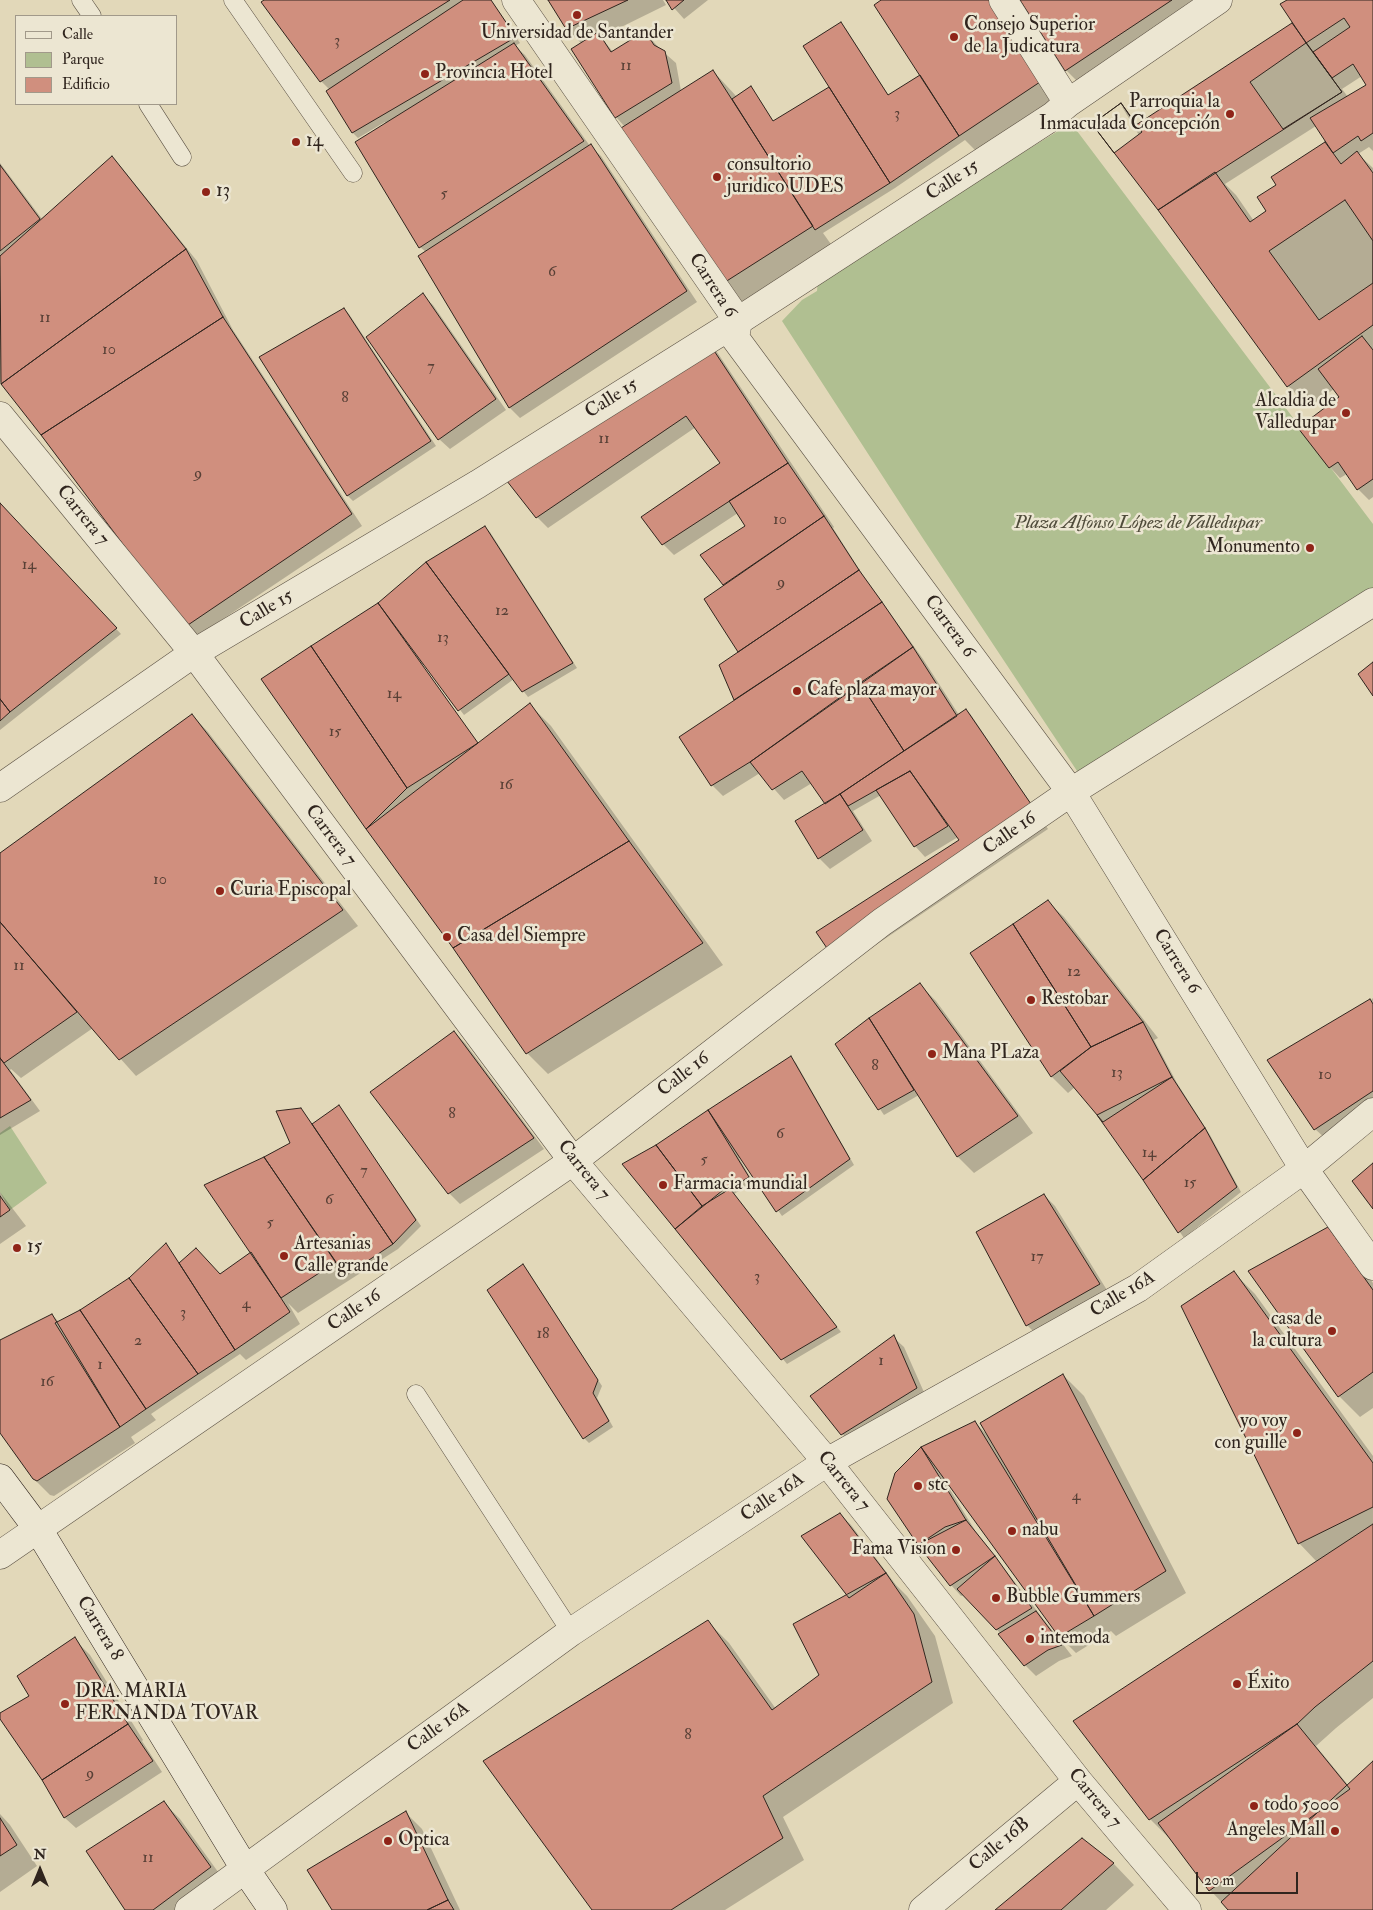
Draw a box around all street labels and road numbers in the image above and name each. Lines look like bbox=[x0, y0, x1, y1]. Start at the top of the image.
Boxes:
street label: Calle 15 bbox=[922, 156, 984, 206]
street label: Carrera 6 bbox=[683, 250, 741, 322]
street label: Calle 15 bbox=[581, 374, 643, 424]
street label: Carrera 7 bbox=[51, 481, 113, 551]
street label: Calle 15 bbox=[236, 585, 298, 635]
street label: Carrera 6 bbox=[919, 591, 979, 663]
street label: Carrera 7 bbox=[299, 801, 361, 871]
street label: Calle 16 bbox=[979, 808, 1041, 860]
street label: Carrera 6 bbox=[1147, 925, 1205, 999]
street label: Calle 16 bbox=[654, 1048, 714, 1102]
street label: Carrera 7 bbox=[552, 1136, 614, 1206]
street label: Calle 16A bbox=[1086, 1267, 1160, 1323]
street label: Calle 16 bbox=[324, 1285, 386, 1337]
street label: Carrera 7 bbox=[812, 1447, 874, 1517]
street label: Calle 16A bbox=[737, 1469, 809, 1527]
street label: Carrera 8 bbox=[71, 1592, 127, 1666]
street label: Calle 16A bbox=[403, 1698, 475, 1758]
street label: Carrera 7 bbox=[1062, 1764, 1126, 1834]
street label: Calle 16B bbox=[965, 1813, 1035, 1877]

